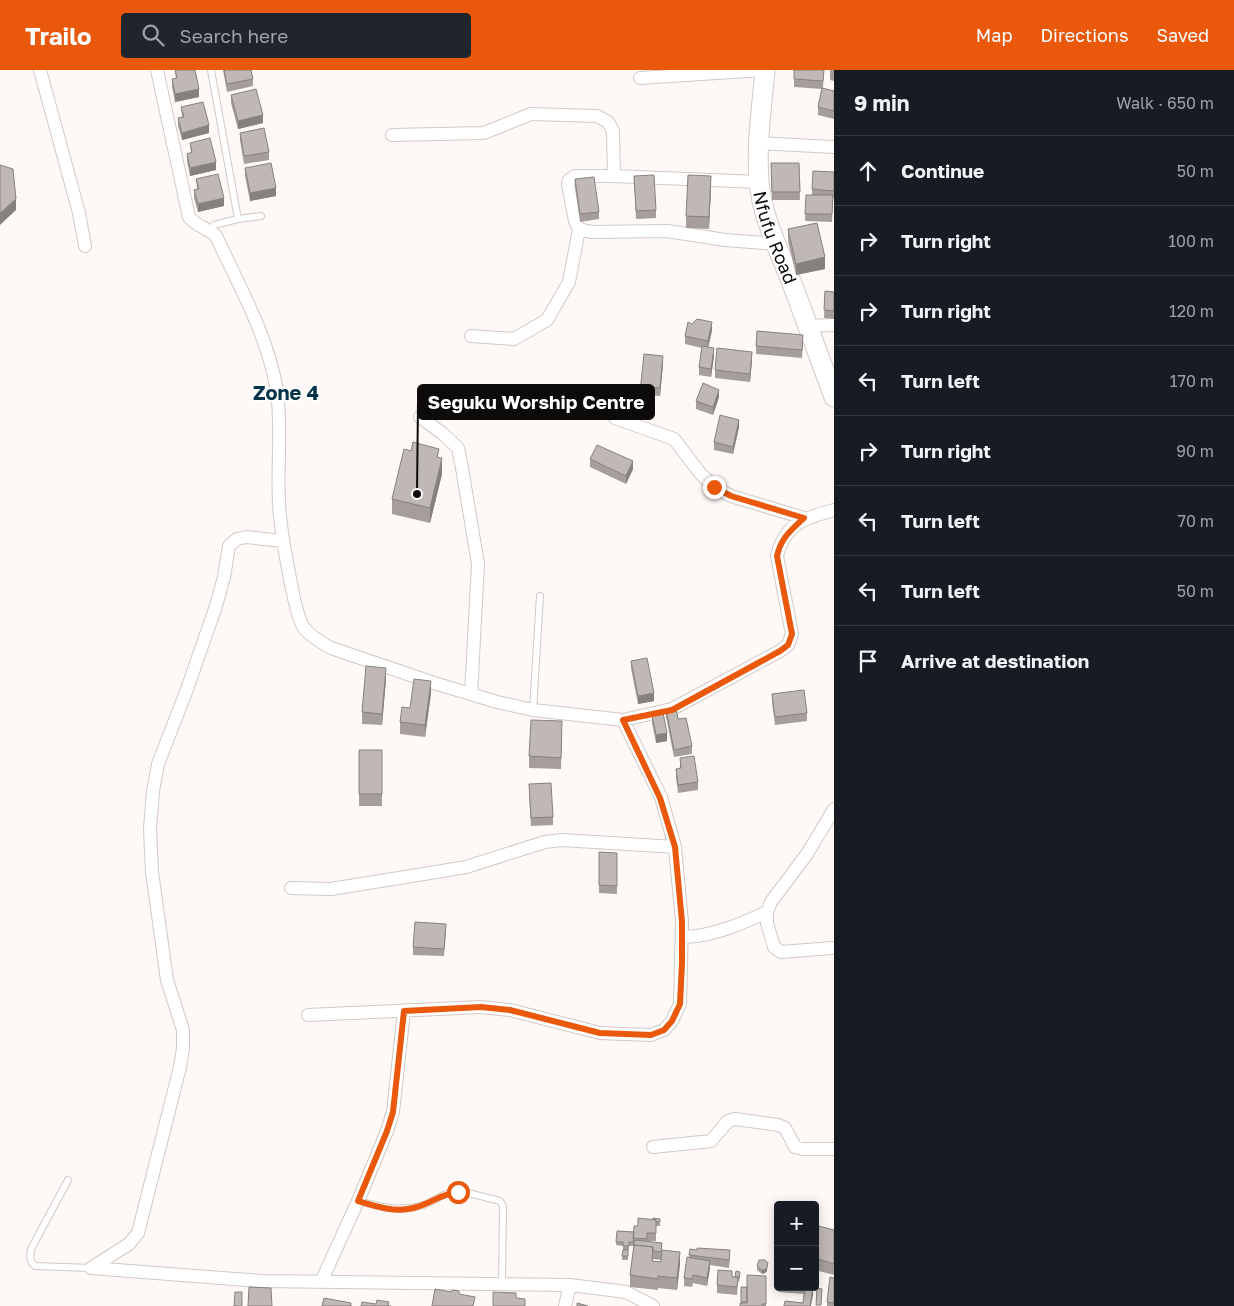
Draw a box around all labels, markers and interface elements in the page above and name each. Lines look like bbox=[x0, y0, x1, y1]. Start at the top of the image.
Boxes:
search box bbox=[121, 13, 471, 58]
text: Trailo bbox=[25, 21, 91, 50]
icon: search bbox=[139, 21, 167, 49]
text: Search here bbox=[179, 24, 288, 47]
text: Map bbox=[976, 24, 1012, 46]
text: Directions bbox=[1040, 24, 1128, 46]
text: Saved bbox=[1156, 24, 1209, 46]
text: 9 min bbox=[854, 90, 909, 116]
text: Walk · 650 m bbox=[1116, 93, 1214, 113]
icon: ahead bbox=[854, 157, 882, 185]
text: Continue bbox=[901, 159, 984, 182]
text: 50 m bbox=[1177, 161, 1214, 181]
street label: Nfufu Road bbox=[749, 189, 802, 287]
icon: right bbox=[854, 227, 882, 255]
text: Turn right bbox=[901, 229, 991, 252]
text: 100 m bbox=[1168, 231, 1214, 251]
icon: right bbox=[854, 297, 882, 325]
text: Turn right bbox=[901, 299, 991, 322]
text: 120 m bbox=[1169, 301, 1214, 321]
icon: left bbox=[854, 367, 882, 395]
text: Turn left bbox=[901, 369, 980, 392]
text: 170 m bbox=[1170, 371, 1214, 391]
district label: Zone 4 bbox=[253, 380, 319, 404]
callout: Seguku Worship Centre bbox=[418, 385, 654, 419]
text: Seguku Worship Centre bbox=[428, 390, 644, 413]
icon: right bbox=[854, 437, 882, 465]
text: Turn right bbox=[901, 439, 991, 462]
text: 90 m bbox=[1176, 441, 1214, 461]
route end bbox=[703, 476, 726, 499]
icon: left bbox=[854, 507, 882, 535]
text: Turn left bbox=[901, 509, 980, 532]
text: 70 m bbox=[1177, 511, 1214, 531]
icon: left bbox=[854, 577, 882, 605]
text: Turn left bbox=[901, 579, 980, 602]
text: 50 m bbox=[1177, 581, 1214, 601]
icon: arrive bbox=[854, 647, 882, 675]
text: Arrive at destination bbox=[901, 649, 1089, 672]
route start bbox=[447, 1181, 470, 1204]
map controls bbox=[774, 1201, 819, 1291]
button: + bbox=[774, 1201, 819, 1246]
button: − bbox=[774, 1246, 819, 1291]

